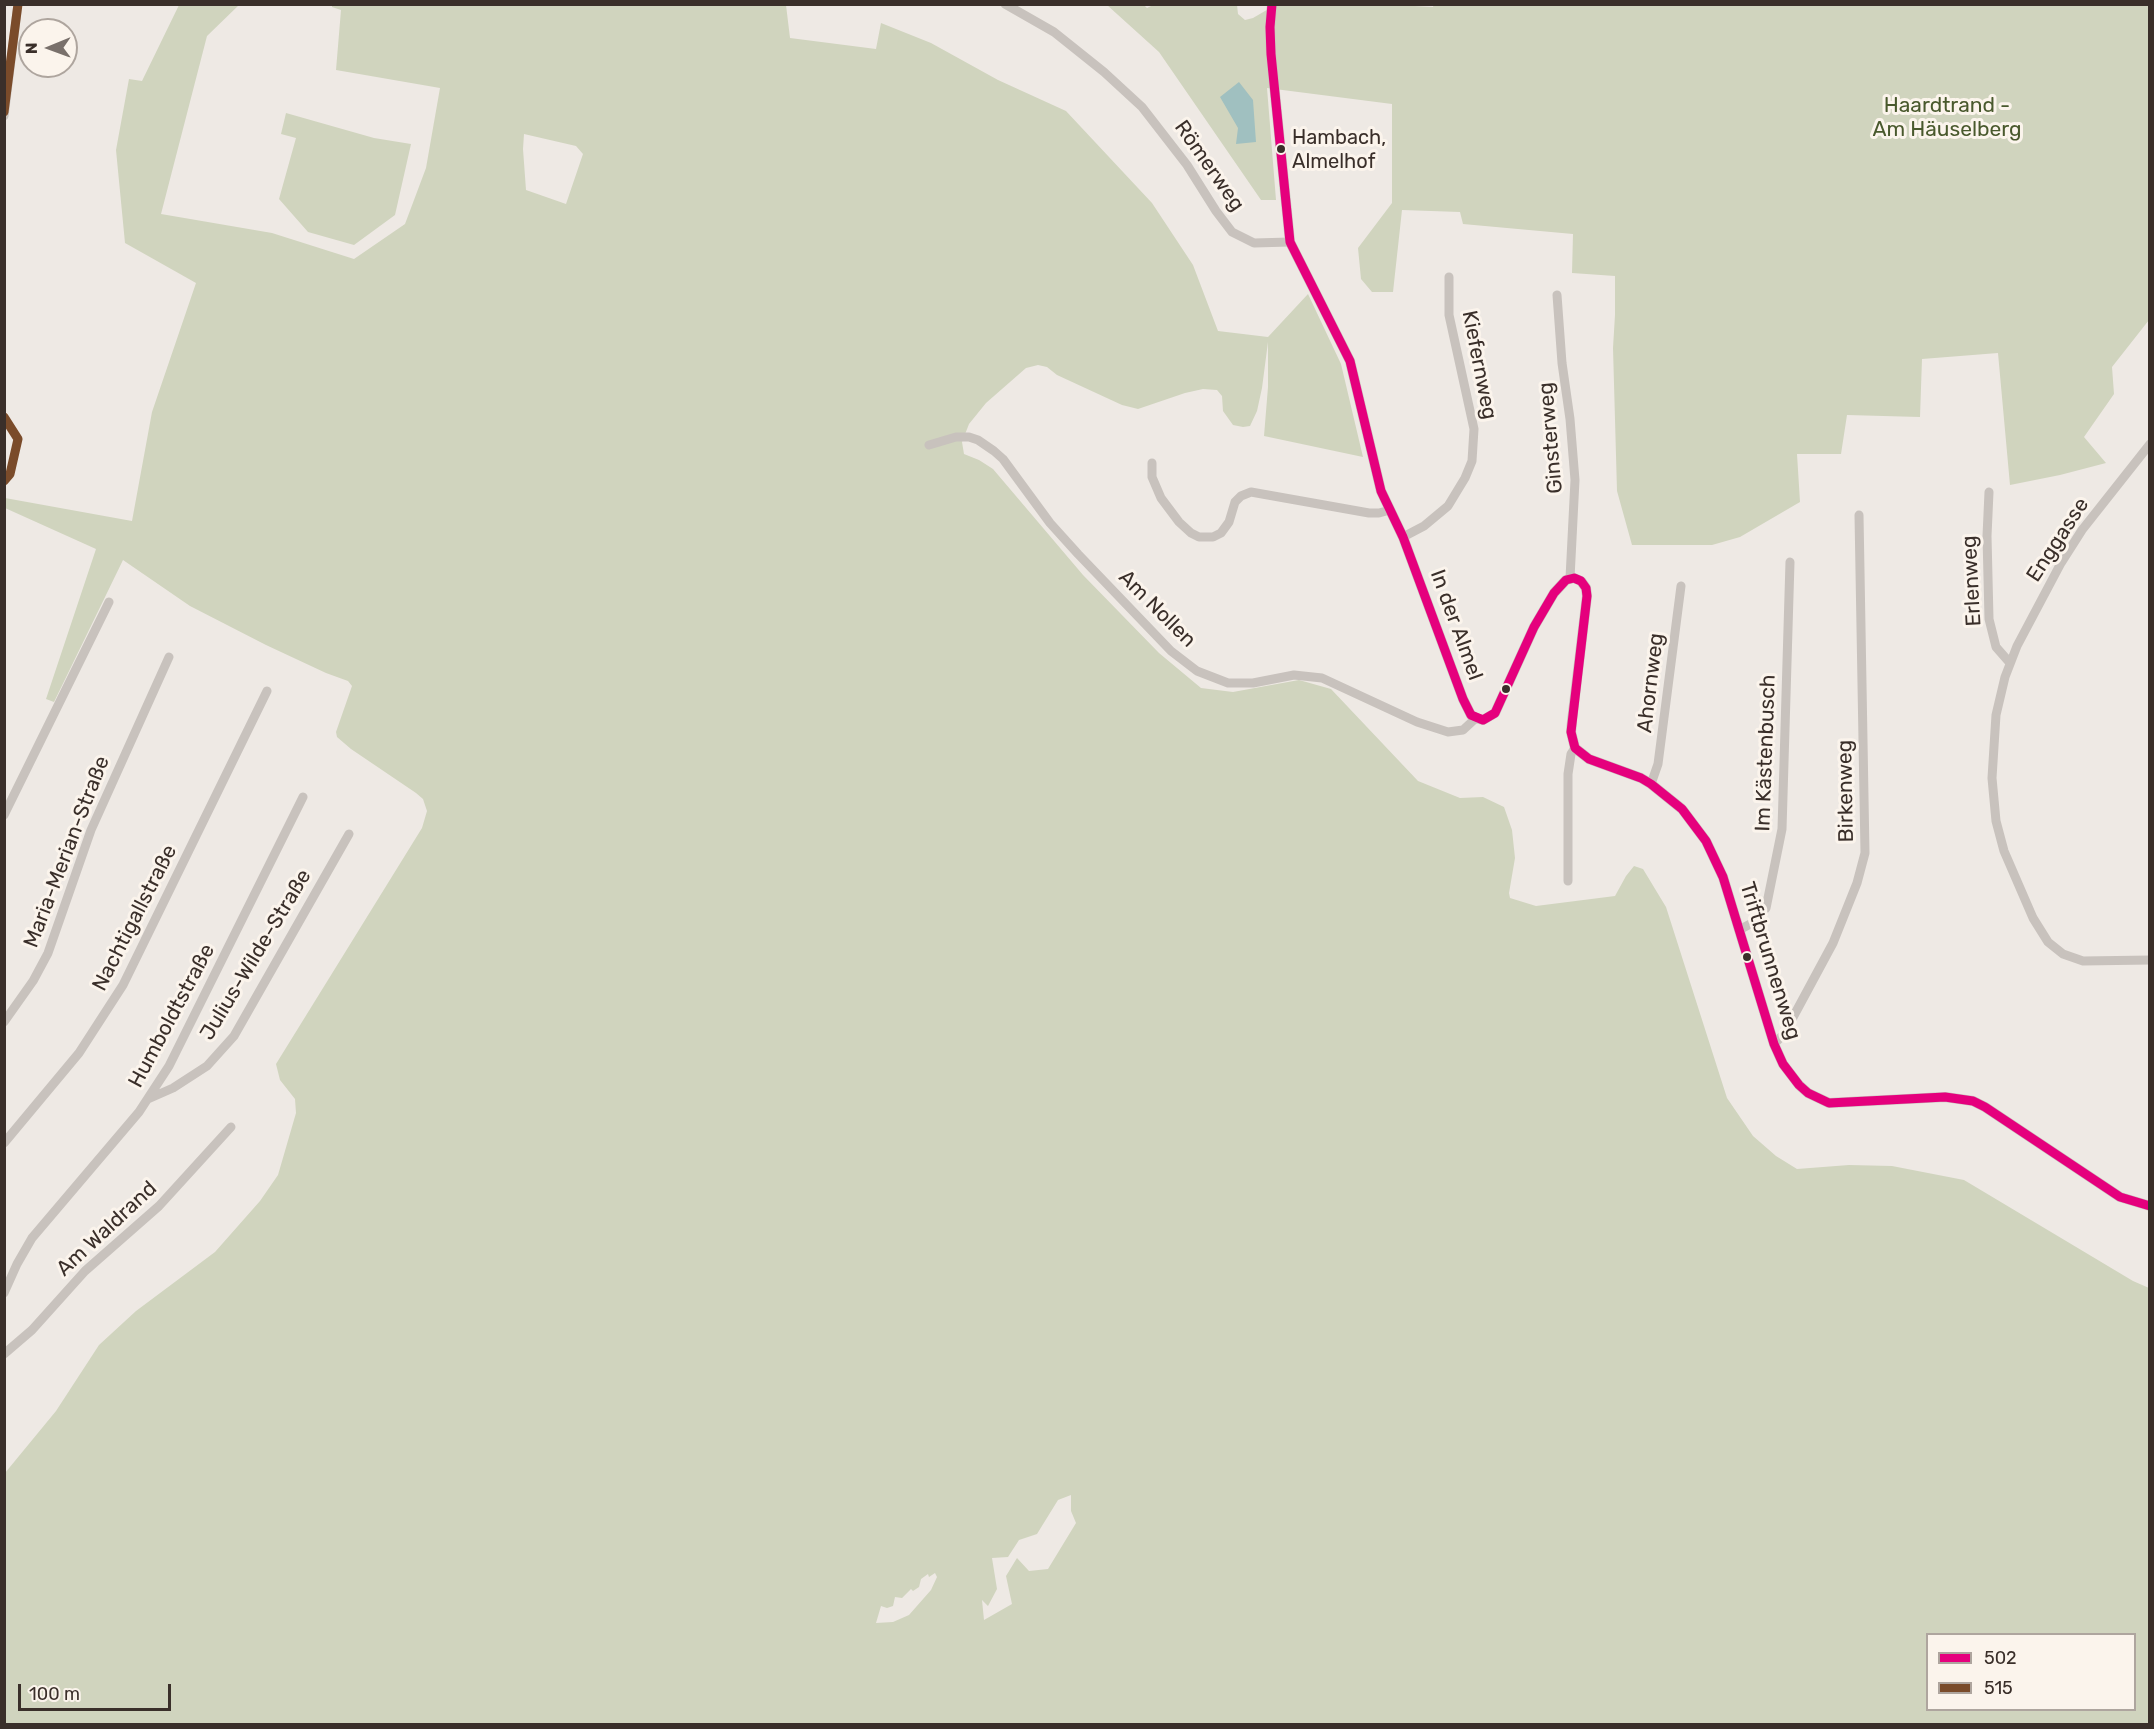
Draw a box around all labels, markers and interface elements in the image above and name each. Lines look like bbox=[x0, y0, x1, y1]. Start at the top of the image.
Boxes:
north arrow bbox=[18, 18, 78, 78]
text: N bbox=[22, 42, 41, 54]
park label: Haardtrand - Am Häuselberg bbox=[1872, 93, 2022, 143]
street label: Römerweg bbox=[1169, 116, 1249, 216]
place label: Hambach, Almelhof bbox=[1292, 126, 1386, 173]
marker: Hambach, Almelhof bbox=[1275, 143, 1287, 155]
street label: Kiefernweg bbox=[1456, 308, 1502, 422]
street label: Ginsterweg bbox=[1534, 381, 1568, 495]
street label: Enggasse bbox=[2021, 493, 2095, 587]
street label: Erlenweg bbox=[1957, 535, 1987, 627]
street label: Am Nollen bbox=[1113, 565, 1201, 653]
street label: In der Almel bbox=[1424, 566, 1488, 684]
street label: Ahornweg bbox=[1632, 632, 1670, 734]
street label: Im Kästenbusch bbox=[1751, 674, 1781, 832]
unlabelled marker bbox=[1500, 683, 1512, 695]
street label: Birkenweg bbox=[1833, 739, 1859, 843]
street label: Maria-Merian-Straße bbox=[19, 753, 115, 951]
street label: Nachtigallstraße bbox=[87, 841, 183, 995]
street label: Julius-Wilde-Straße bbox=[195, 865, 317, 1045]
street label: Triftbrunnenweg bbox=[1734, 879, 1806, 1043]
street label: Humboldtstraße bbox=[124, 940, 220, 1092]
unlabelled marker bbox=[1741, 951, 1753, 963]
street label: Am Waldrand bbox=[52, 1176, 162, 1282]
legend bbox=[1926, 1633, 2136, 1711]
text: 502 bbox=[1984, 1647, 2017, 1669]
scale bar bbox=[21, 1672, 174, 1710]
text: 515 bbox=[1984, 1677, 2013, 1699]
text: 100 m bbox=[29, 1683, 80, 1705]

